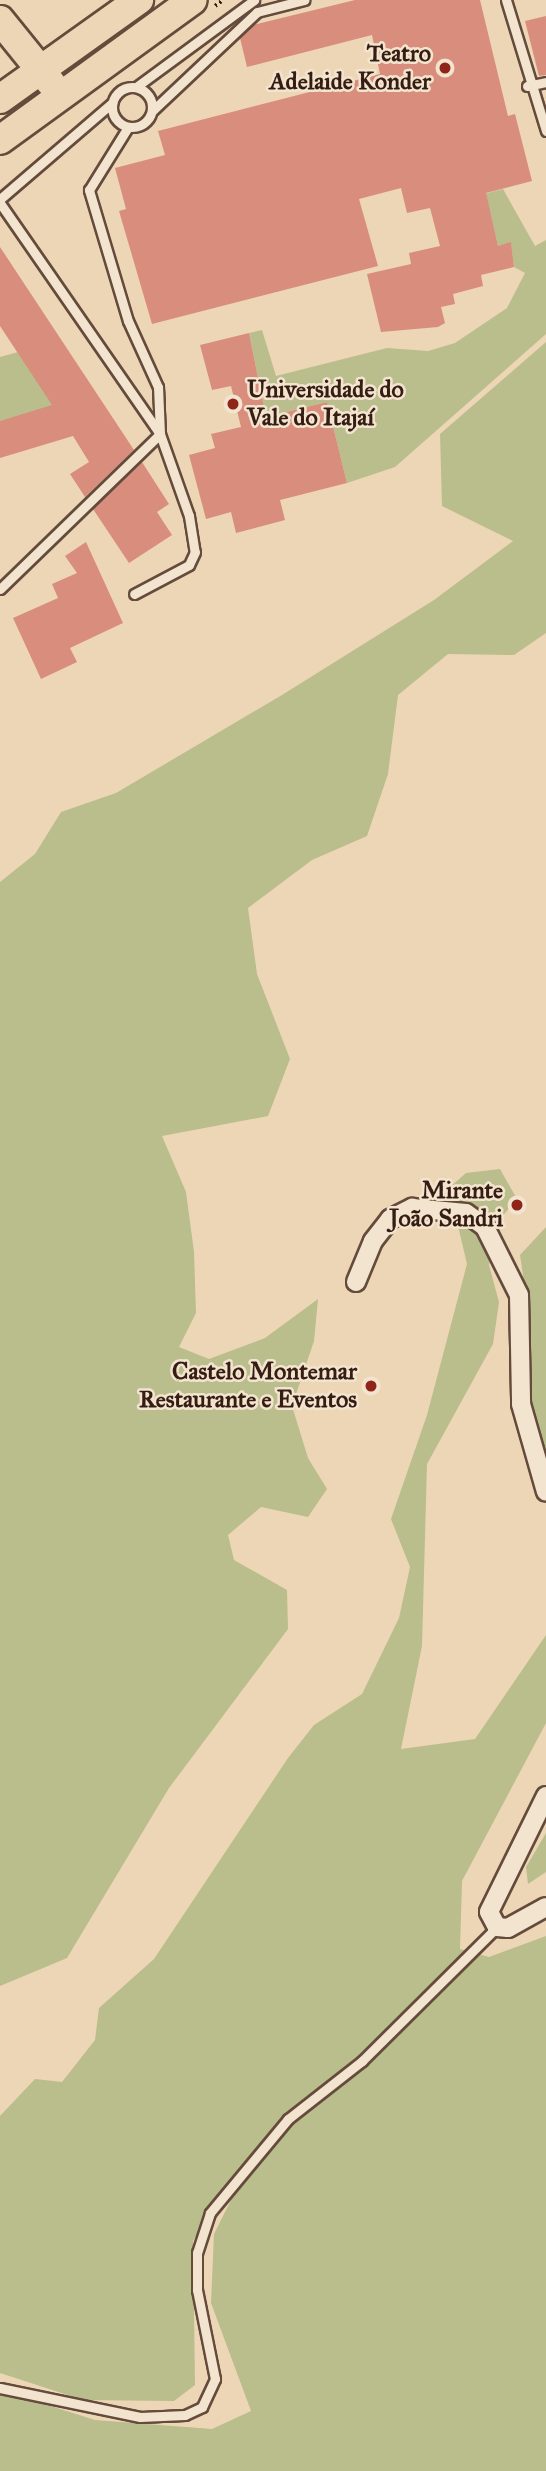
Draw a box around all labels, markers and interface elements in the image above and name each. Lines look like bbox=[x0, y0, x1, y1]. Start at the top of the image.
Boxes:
place label: Teatro Adelaide Konder bbox=[270, 40, 431, 96]
marker: Teatro Adelaide Konder bbox=[437, 60, 453, 76]
place label: Universidade do Vale do Itajaí bbox=[247, 376, 404, 432]
marker: Universidade do Vale do Itajaí bbox=[225, 396, 241, 412]
place label: Mirante João Sandri bbox=[389, 1177, 503, 1233]
marker: Mirante João Sandri bbox=[509, 1197, 525, 1213]
place label: Castelo Montemar Restaurante e Eventos bbox=[139, 1358, 357, 1414]
marker: Castelo Montemar Restaurante e Eventos bbox=[363, 1378, 379, 1394]

